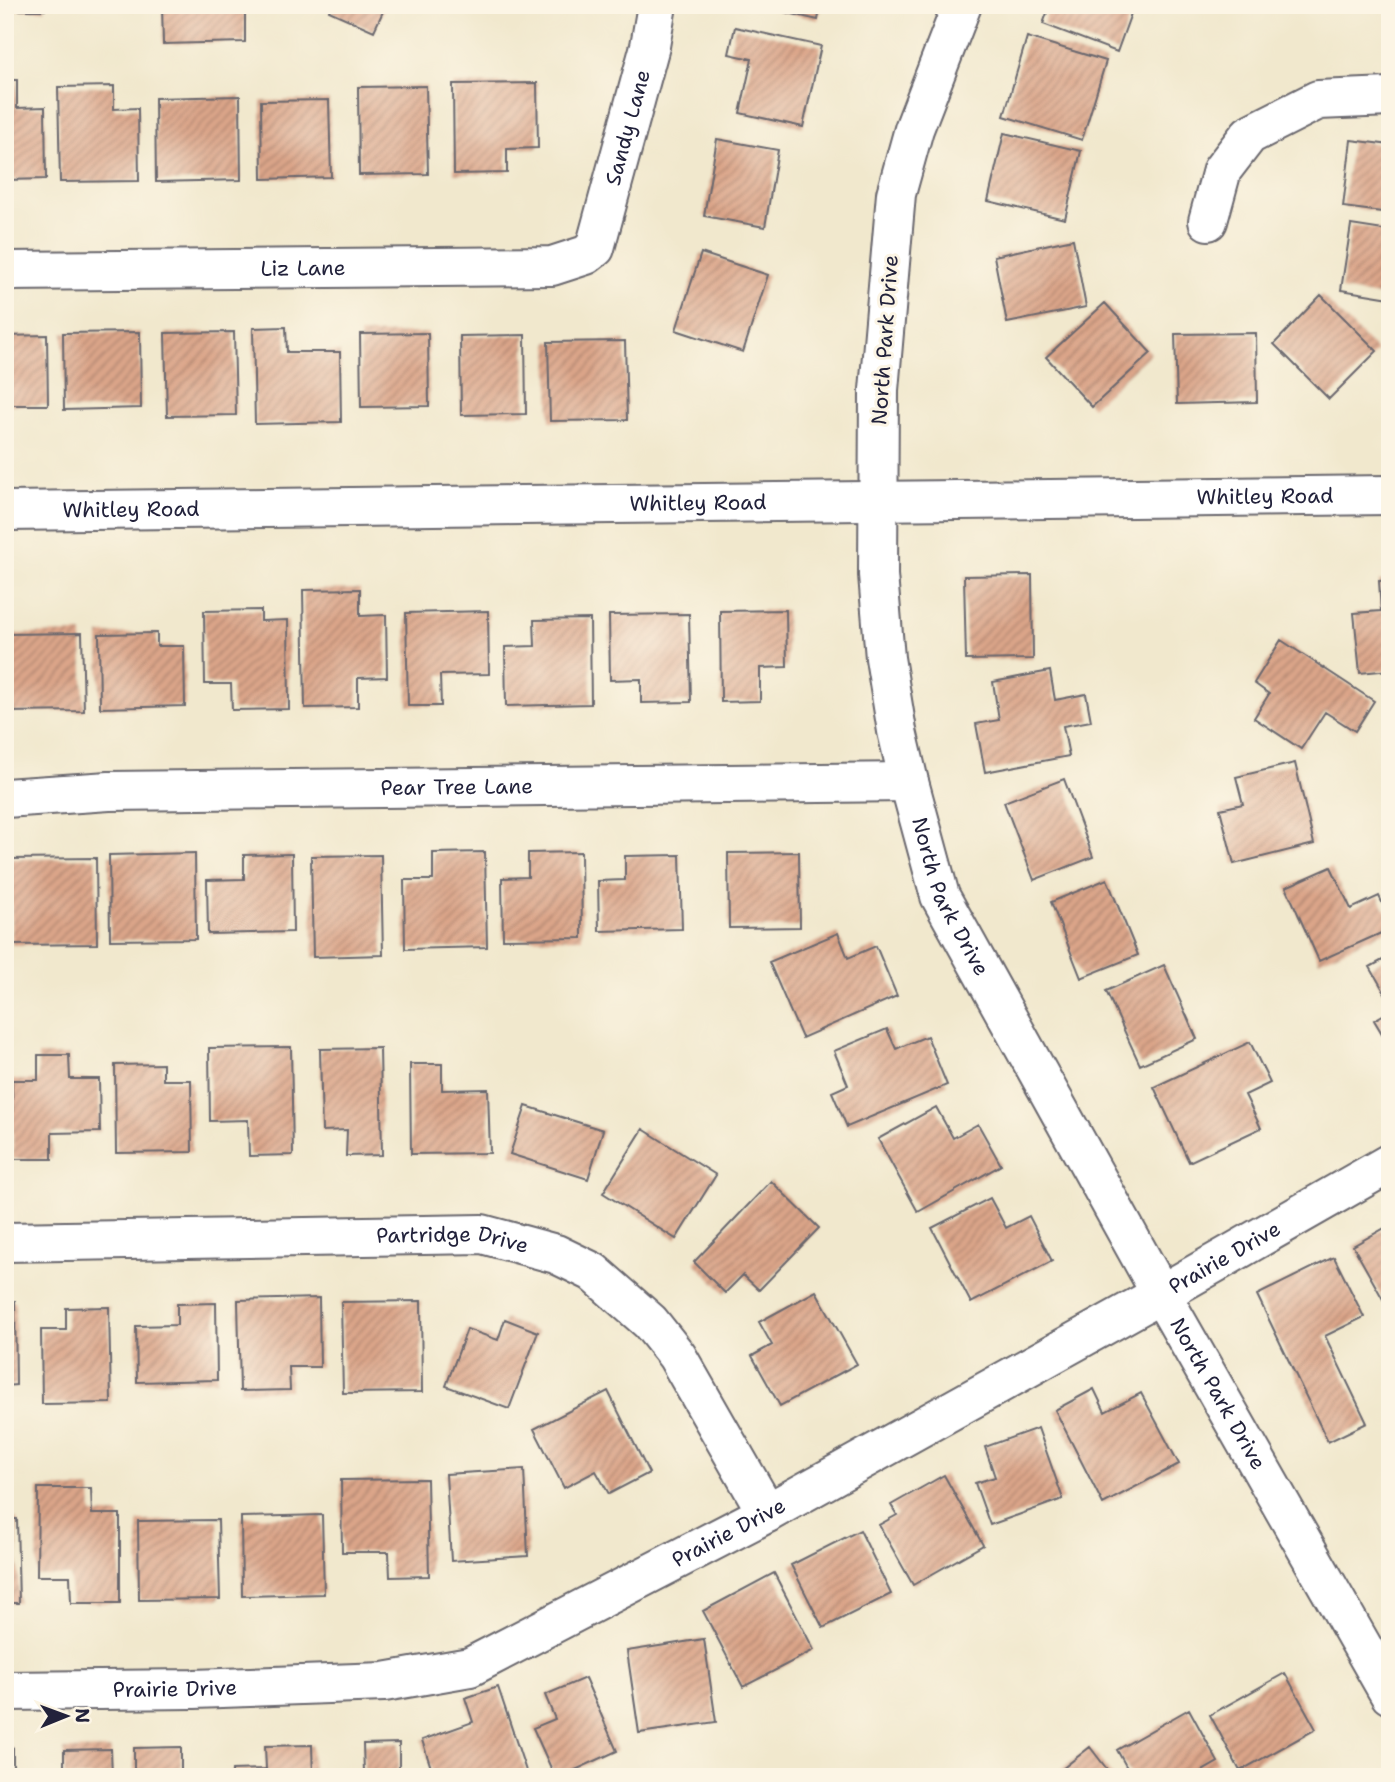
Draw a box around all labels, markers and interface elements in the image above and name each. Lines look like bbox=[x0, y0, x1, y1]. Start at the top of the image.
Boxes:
street label: Sandy Lane bbox=[599, 67, 657, 188]
street label: Liz Lane bbox=[260, 254, 346, 283]
street label: North Park Drive bbox=[865, 254, 905, 426]
street label: Whitley Road bbox=[1196, 482, 1334, 511]
street label: Whitley Road bbox=[629, 488, 767, 518]
street label: Whitley Road bbox=[62, 495, 200, 524]
street label: Pear Tree Lane bbox=[380, 772, 533, 802]
street label: North Park Drive bbox=[905, 814, 996, 981]
street label: Prairie Drive bbox=[1164, 1215, 1286, 1301]
street label: Partridge Drive bbox=[376, 1219, 532, 1260]
street label: North Park Drive bbox=[1163, 1313, 1272, 1475]
street label: Prairie Drive bbox=[667, 1491, 791, 1574]
street label: Prairie Drive bbox=[113, 1673, 238, 1704]
north arrow bbox=[32, 1680, 102, 1750]
text: N bbox=[70, 1708, 95, 1723]

